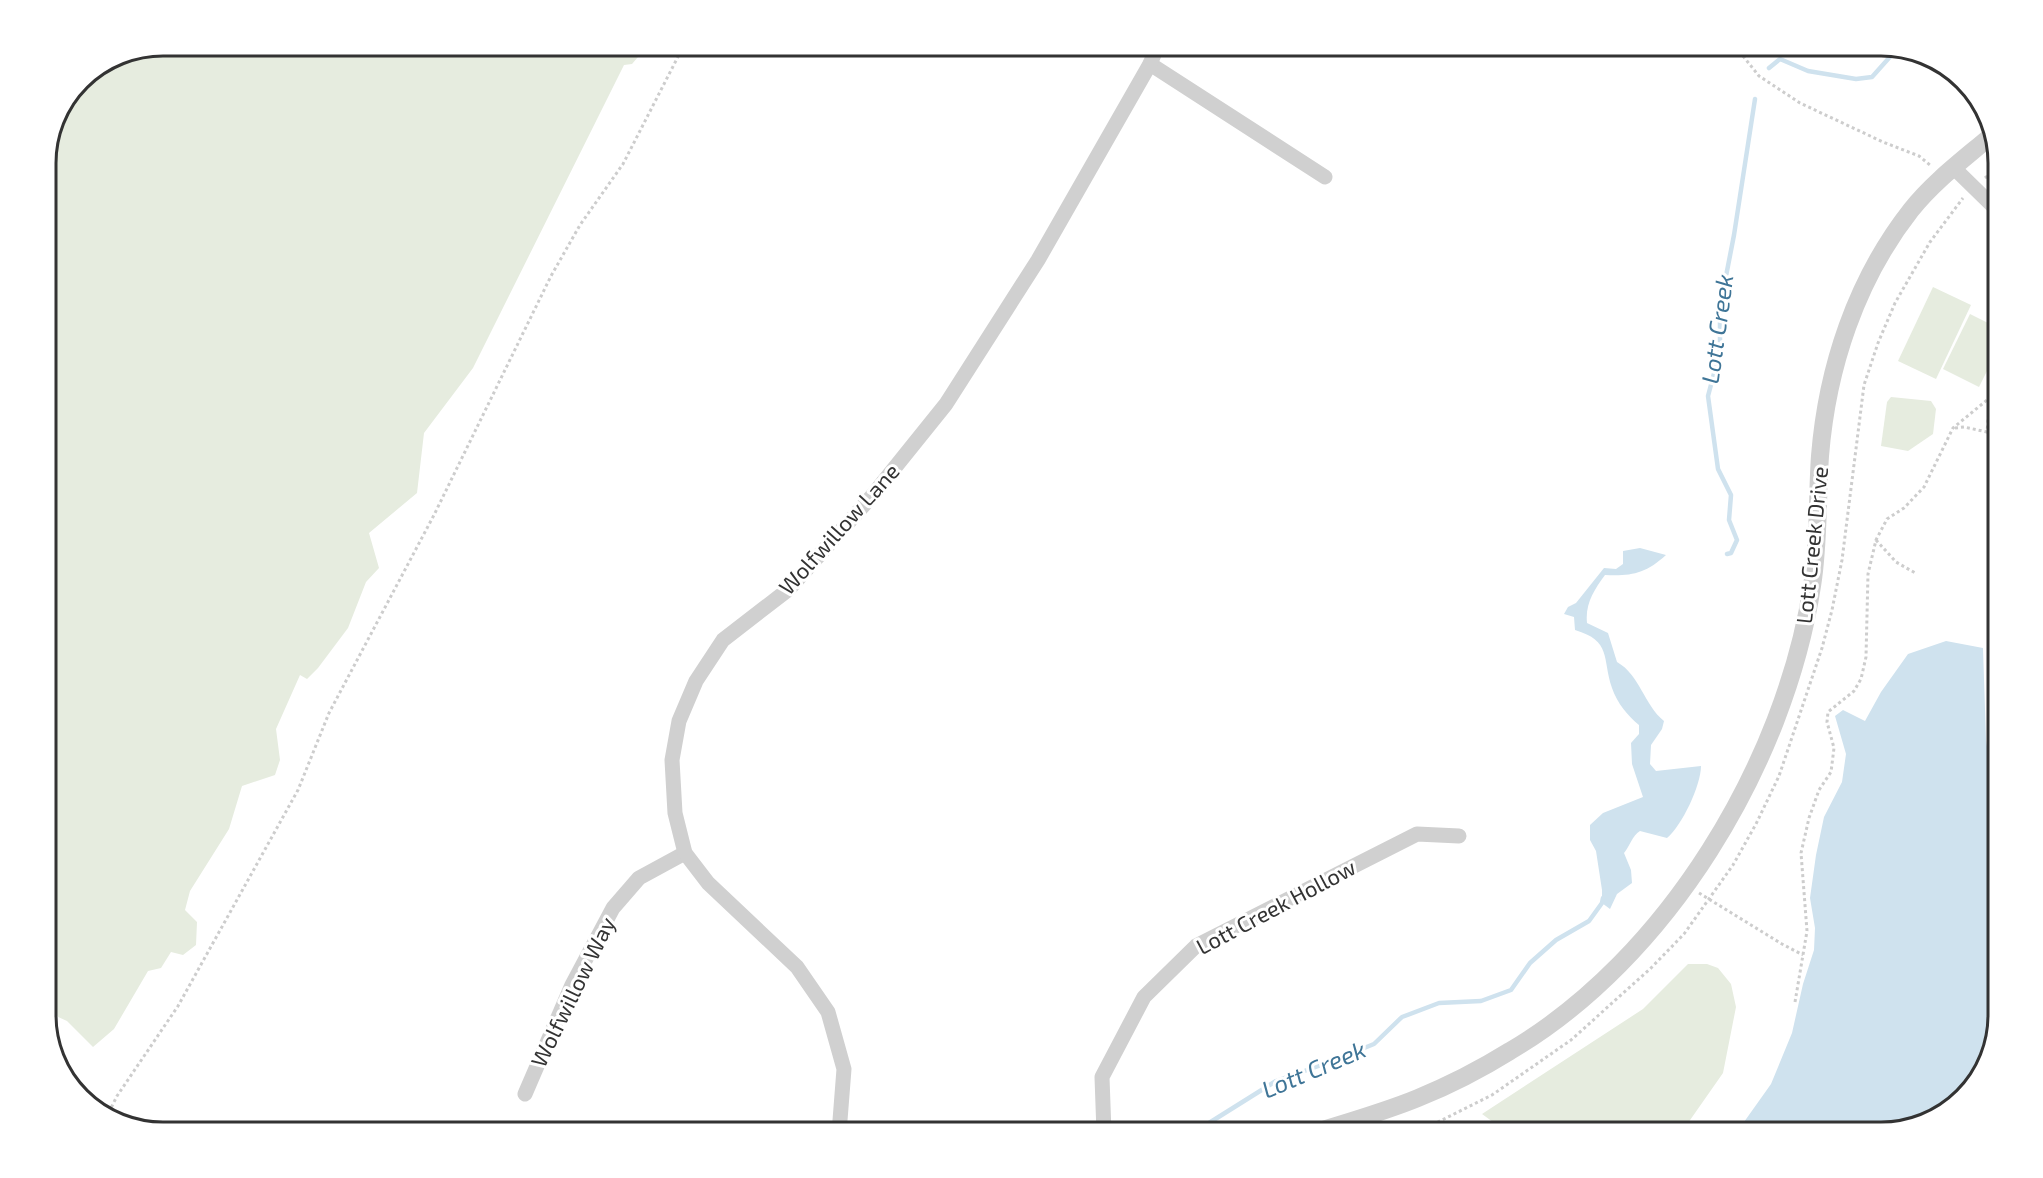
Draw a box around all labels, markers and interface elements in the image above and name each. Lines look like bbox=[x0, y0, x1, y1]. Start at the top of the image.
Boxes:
water label: Lott Creek bbox=[1694, 272, 1739, 385]
street label: Wolfwillow Lane bbox=[773, 457, 904, 599]
street label: Lott Creek Drive bbox=[1790, 465, 1832, 625]
street label: Lott Creek Hollow bbox=[1191, 853, 1360, 959]
street label: Wolfwillow Way bbox=[525, 912, 620, 1071]
water label: Lott Creek bbox=[1257, 1034, 1370, 1103]

